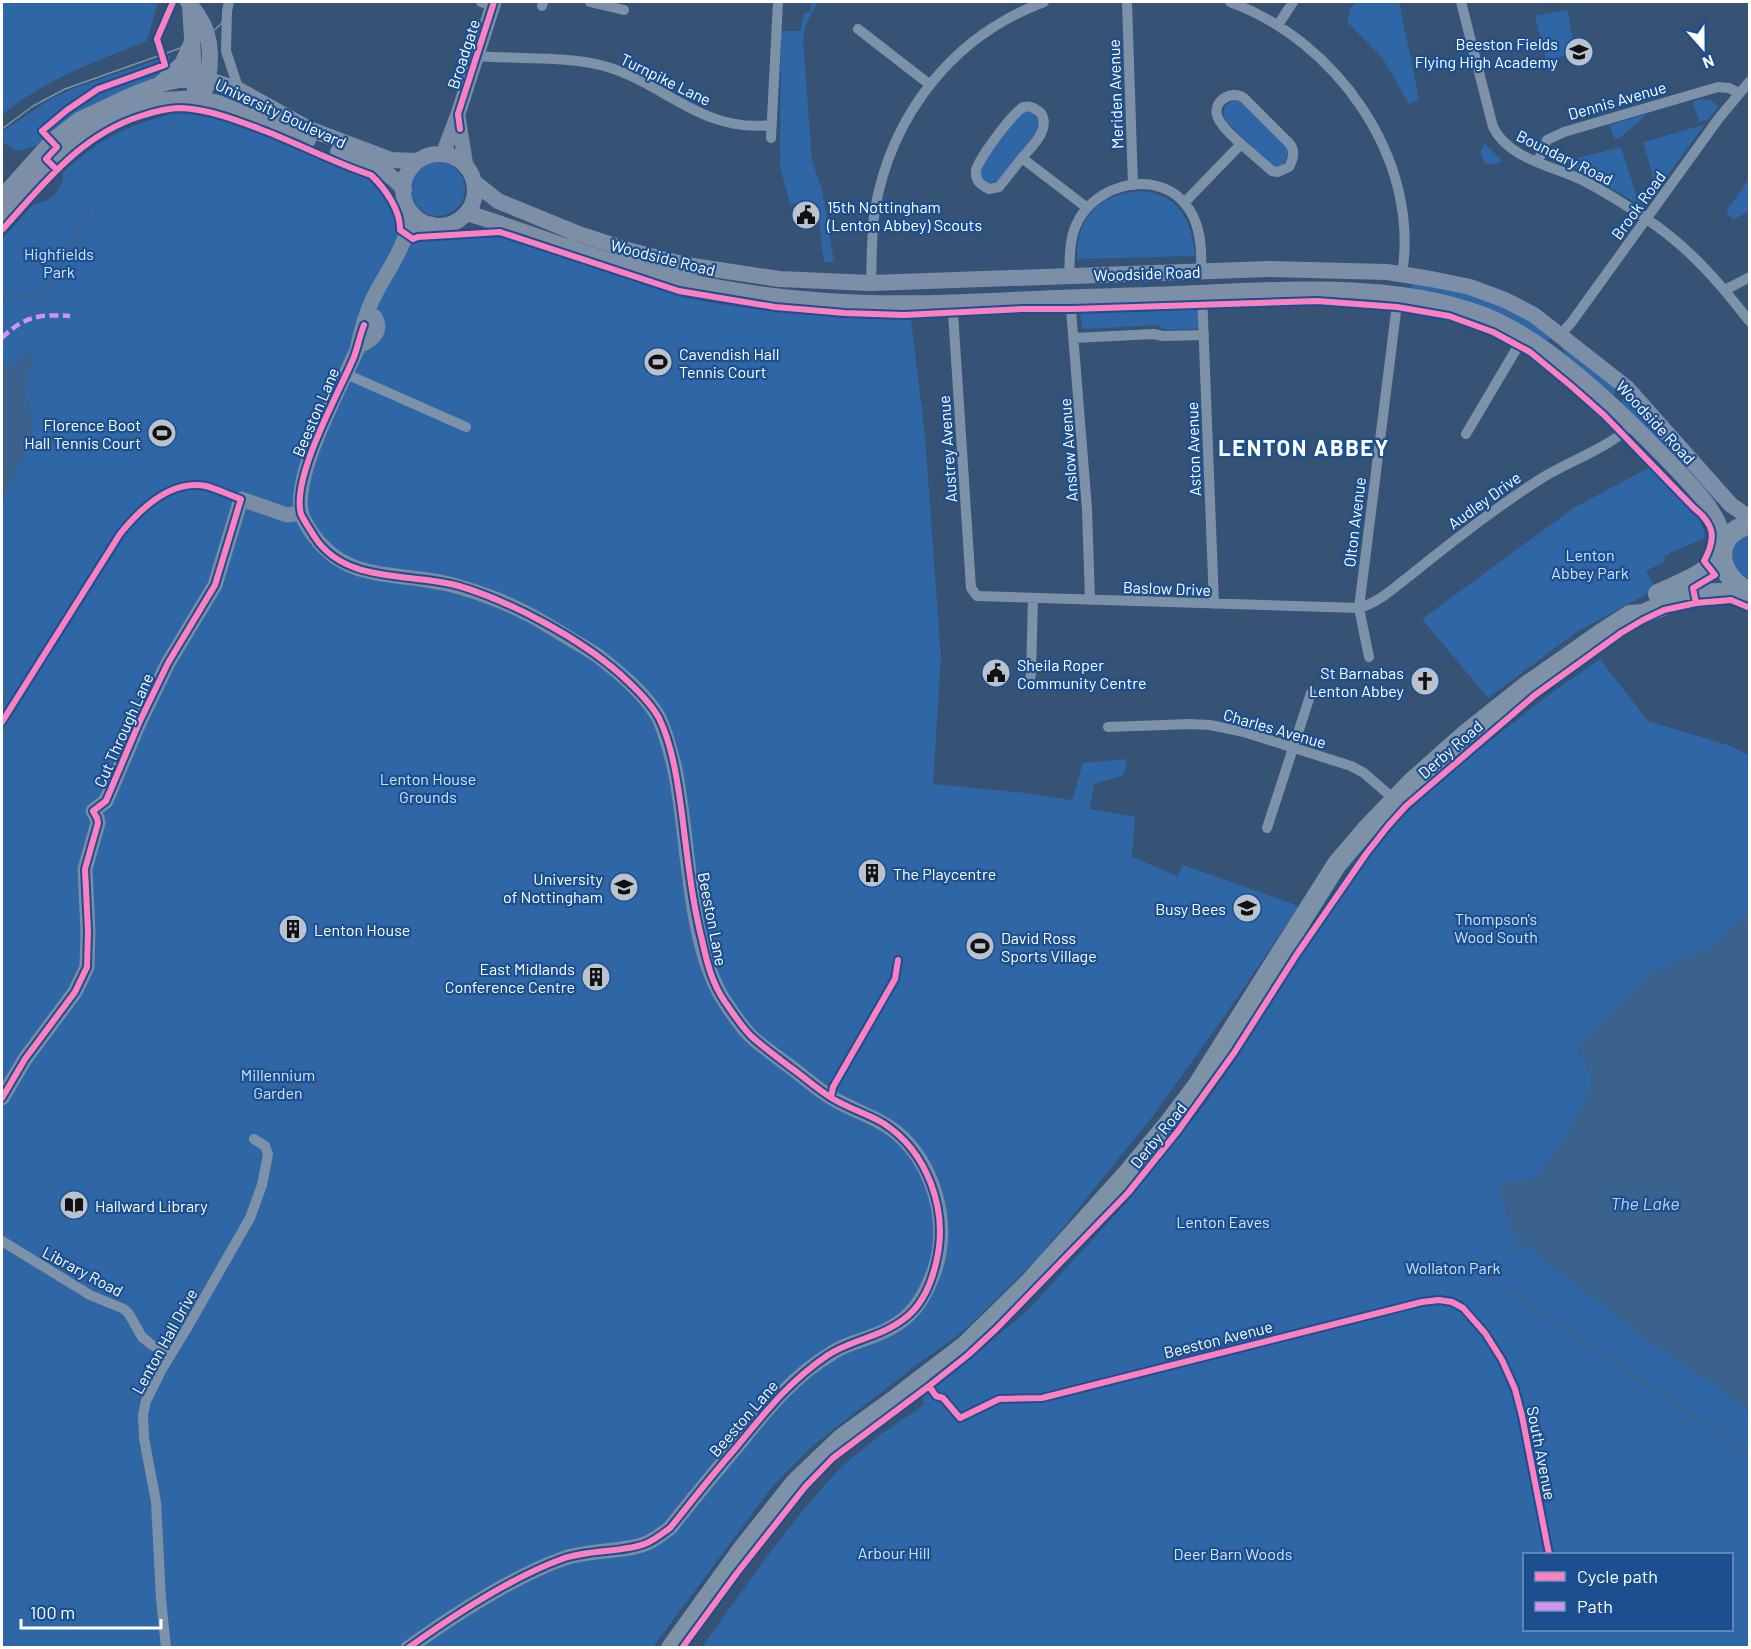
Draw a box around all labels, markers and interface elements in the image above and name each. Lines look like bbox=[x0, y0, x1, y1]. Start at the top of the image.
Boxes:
street label: Broadgate bbox=[443, 17, 483, 91]
north arrow bbox=[1673, 18, 1733, 78]
place label: Beeston Fields Flying High Academy bbox=[1415, 34, 1559, 71]
school or university icon: Beeston Fields Flying High Academy bbox=[1563, 36, 1595, 68]
street label: Meriden Avenue bbox=[1104, 39, 1126, 149]
street label: Turnpike Lane bbox=[618, 49, 714, 109]
text: N bbox=[1700, 52, 1717, 73]
street label: University Boulevard bbox=[213, 74, 349, 152]
street label: Dennis Avenue bbox=[1566, 77, 1668, 123]
street label: Boundary Road bbox=[1514, 125, 1616, 189]
street label: Brook Road bbox=[1607, 167, 1669, 243]
place label: 15th Nottingham (Lenton Abbey) Scouts bbox=[826, 197, 982, 234]
public building icon: 15th Nottingham (Lenton Abbey) Scouts bbox=[790, 199, 822, 231]
street label: Woodside Road bbox=[609, 235, 717, 279]
park label: Highfields Park bbox=[24, 244, 94, 281]
street label: Woodside Road bbox=[1093, 262, 1201, 284]
place label: Cavendish Hall Tennis Court bbox=[679, 344, 779, 381]
sports icon: Cavendish Hall Tennis Court bbox=[642, 346, 674, 378]
street label: Beeston Lane bbox=[288, 365, 342, 459]
street label: Woodside Road bbox=[1613, 376, 1699, 468]
street label: Austrey Avenue bbox=[934, 395, 960, 503]
street label: Anslow Avenue bbox=[1055, 398, 1081, 502]
street label: Aston Avenue bbox=[1182, 402, 1204, 496]
place label: Florence Boot Hall Tennis Court bbox=[24, 415, 141, 452]
sports icon: Florence Boot Hall Tennis Court bbox=[146, 417, 178, 449]
district label: LENTON ABBEY bbox=[1218, 434, 1390, 460]
street label: Audley Drive bbox=[1444, 467, 1524, 533]
street label: Olton Avenue bbox=[1339, 476, 1369, 568]
park label: Lenton Abbey Park bbox=[1551, 545, 1629, 582]
street label: Baslow Drive bbox=[1123, 577, 1211, 599]
place label: Sheila Roper Community Centre bbox=[1017, 655, 1147, 692]
public building icon: Sheila Roper Community Centre bbox=[980, 657, 1012, 689]
place label: St Barnabas Lenton Abbey bbox=[1309, 663, 1405, 700]
church icon: St Barnabas Lenton Abbey bbox=[1409, 665, 1441, 697]
street label: Cut Through Lane bbox=[89, 670, 157, 790]
street label: Charles Avenue bbox=[1221, 704, 1329, 752]
street label: Derby Road bbox=[1414, 716, 1486, 782]
park label: Lenton House Grounds bbox=[380, 769, 476, 806]
building icon: The Playcentre bbox=[856, 857, 888, 889]
place label: The Playcentre bbox=[893, 864, 996, 883]
place label: University of Nottingham bbox=[503, 869, 604, 906]
school or university icon: University of Nottingham bbox=[608, 871, 640, 903]
street label: Beeston Lane bbox=[695, 871, 731, 967]
school or university icon: Busy Bees bbox=[1231, 892, 1263, 924]
place label: Busy Bees bbox=[1155, 899, 1226, 918]
park label: Thompson's Wood South bbox=[1454, 909, 1538, 946]
building icon: Lenton House bbox=[277, 913, 309, 945]
place label: Lenton House bbox=[314, 920, 410, 939]
place label: David Ross Sports Village bbox=[1001, 928, 1097, 965]
sports icon: David Ross Sports Village bbox=[964, 930, 996, 962]
place label: East Midlands Conference Centre bbox=[445, 959, 575, 996]
building icon: East Midlands Conference Centre bbox=[580, 961, 612, 993]
park label: Millennium Garden bbox=[241, 1065, 315, 1102]
street label: Derby Road bbox=[1126, 1098, 1190, 1172]
library icon: Hallward Library bbox=[58, 1189, 90, 1221]
water label: The Lake bbox=[1610, 1192, 1680, 1214]
place label: Hallward Library bbox=[95, 1196, 208, 1215]
park label: Lenton Eaves bbox=[1176, 1212, 1270, 1231]
street label: Library Road bbox=[40, 1242, 126, 1300]
park label: Wollaton Park bbox=[1405, 1258, 1501, 1277]
street label: Lenton Hall Drive bbox=[127, 1285, 201, 1397]
street label: Beeston Avenue bbox=[1162, 1316, 1274, 1362]
street label: Beeston Lane bbox=[705, 1376, 781, 1460]
street label: South Avenue bbox=[1524, 1404, 1560, 1502]
park label: Arbour Hill bbox=[858, 1543, 930, 1562]
park label: Deer Barn Woods bbox=[1174, 1544, 1292, 1563]
legend bbox=[1523, 1553, 1733, 1631]
text: Cycle path bbox=[1577, 1565, 1658, 1587]
scale bar bbox=[21, 1592, 160, 1630]
text: Path bbox=[1577, 1595, 1613, 1617]
text: 100 m bbox=[30, 1601, 75, 1623]

